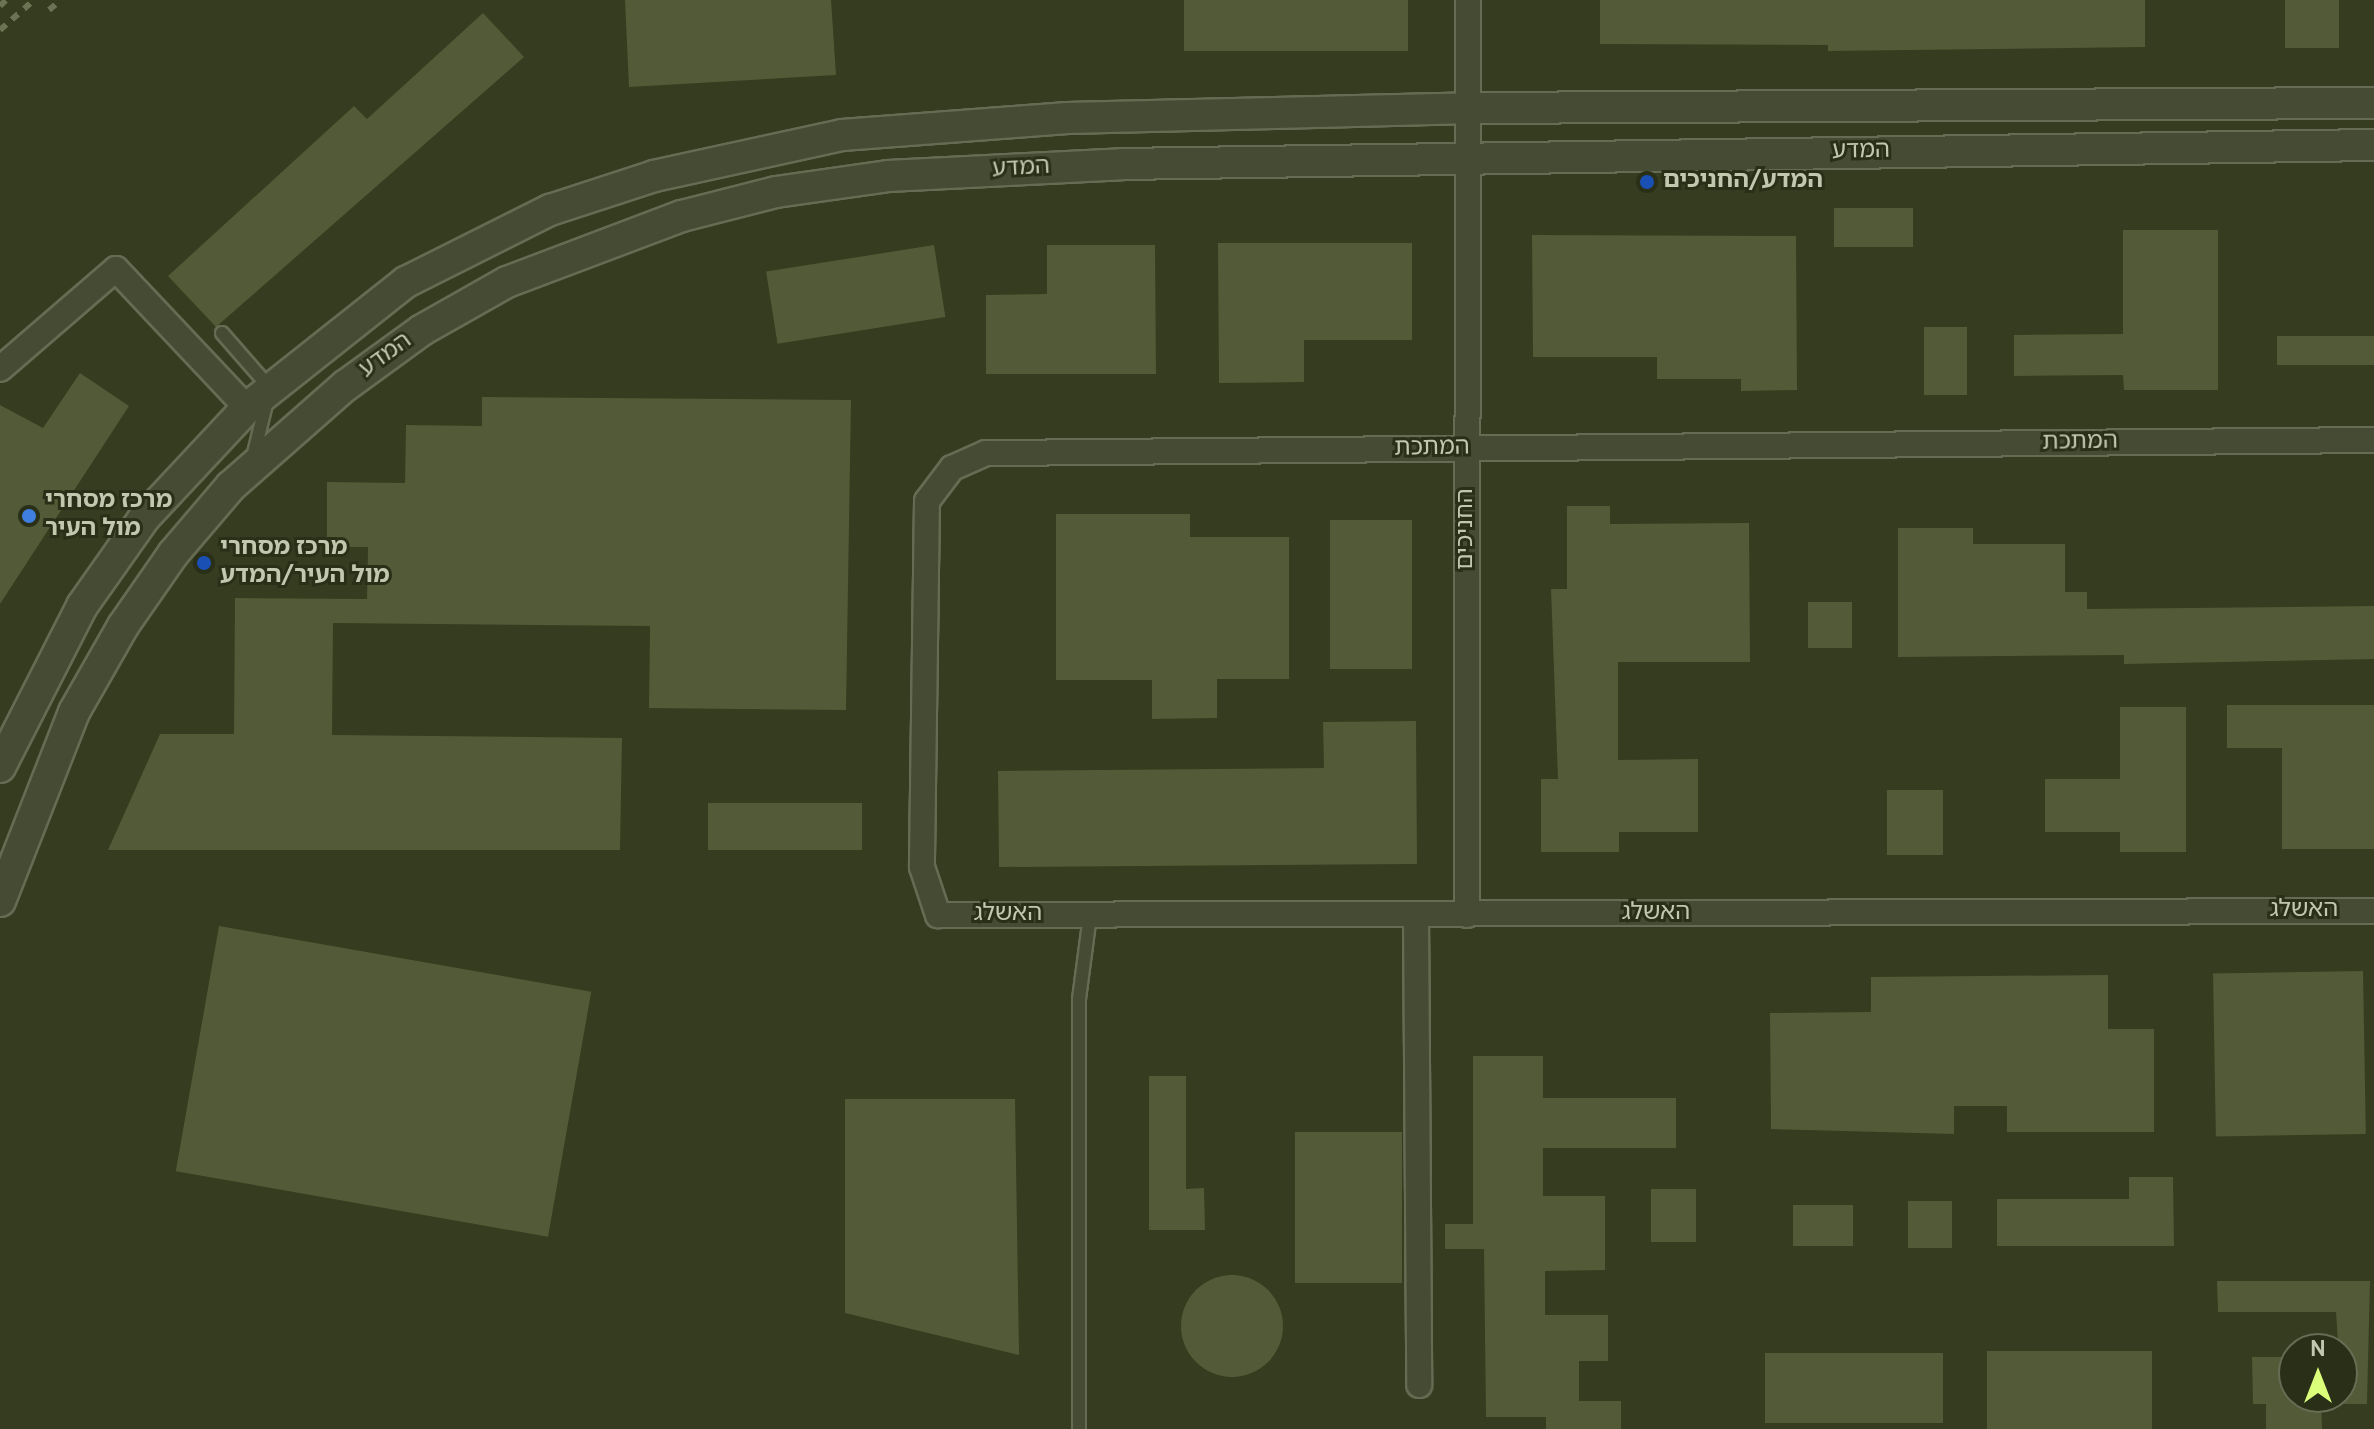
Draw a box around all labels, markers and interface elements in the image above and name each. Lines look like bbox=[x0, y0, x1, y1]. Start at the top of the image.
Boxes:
street label: המדע bbox=[1832, 137, 1890, 167]
street label: המדע bbox=[991, 153, 1051, 185]
place label: המדע/החניכים bbox=[1663, 168, 1823, 196]
marker: המדע/החניכים bbox=[1638, 173, 1656, 191]
street label: המדע bbox=[354, 327, 418, 385]
street label: המתכת bbox=[2042, 428, 2118, 458]
street label: המתכת bbox=[1394, 434, 1470, 464]
place label: מרכז מסחרי מול העיר bbox=[45, 488, 172, 544]
street label: החניכים bbox=[1453, 488, 1481, 570]
marker: מרכז מסחרי מול העיר bbox=[20, 507, 38, 525]
place label: מרכז מסחרי מול העיר/המדע bbox=[220, 535, 390, 591]
marker: מרכז מסחרי מול העיר/המדע bbox=[195, 554, 213, 572]
street label: האשלג bbox=[2270, 897, 2338, 925]
street label: האשלג bbox=[1622, 900, 1690, 928]
street label: האשלג bbox=[974, 901, 1042, 929]
north arrow bbox=[2278, 1333, 2358, 1413]
text: N bbox=[2310, 1337, 2326, 1364]

